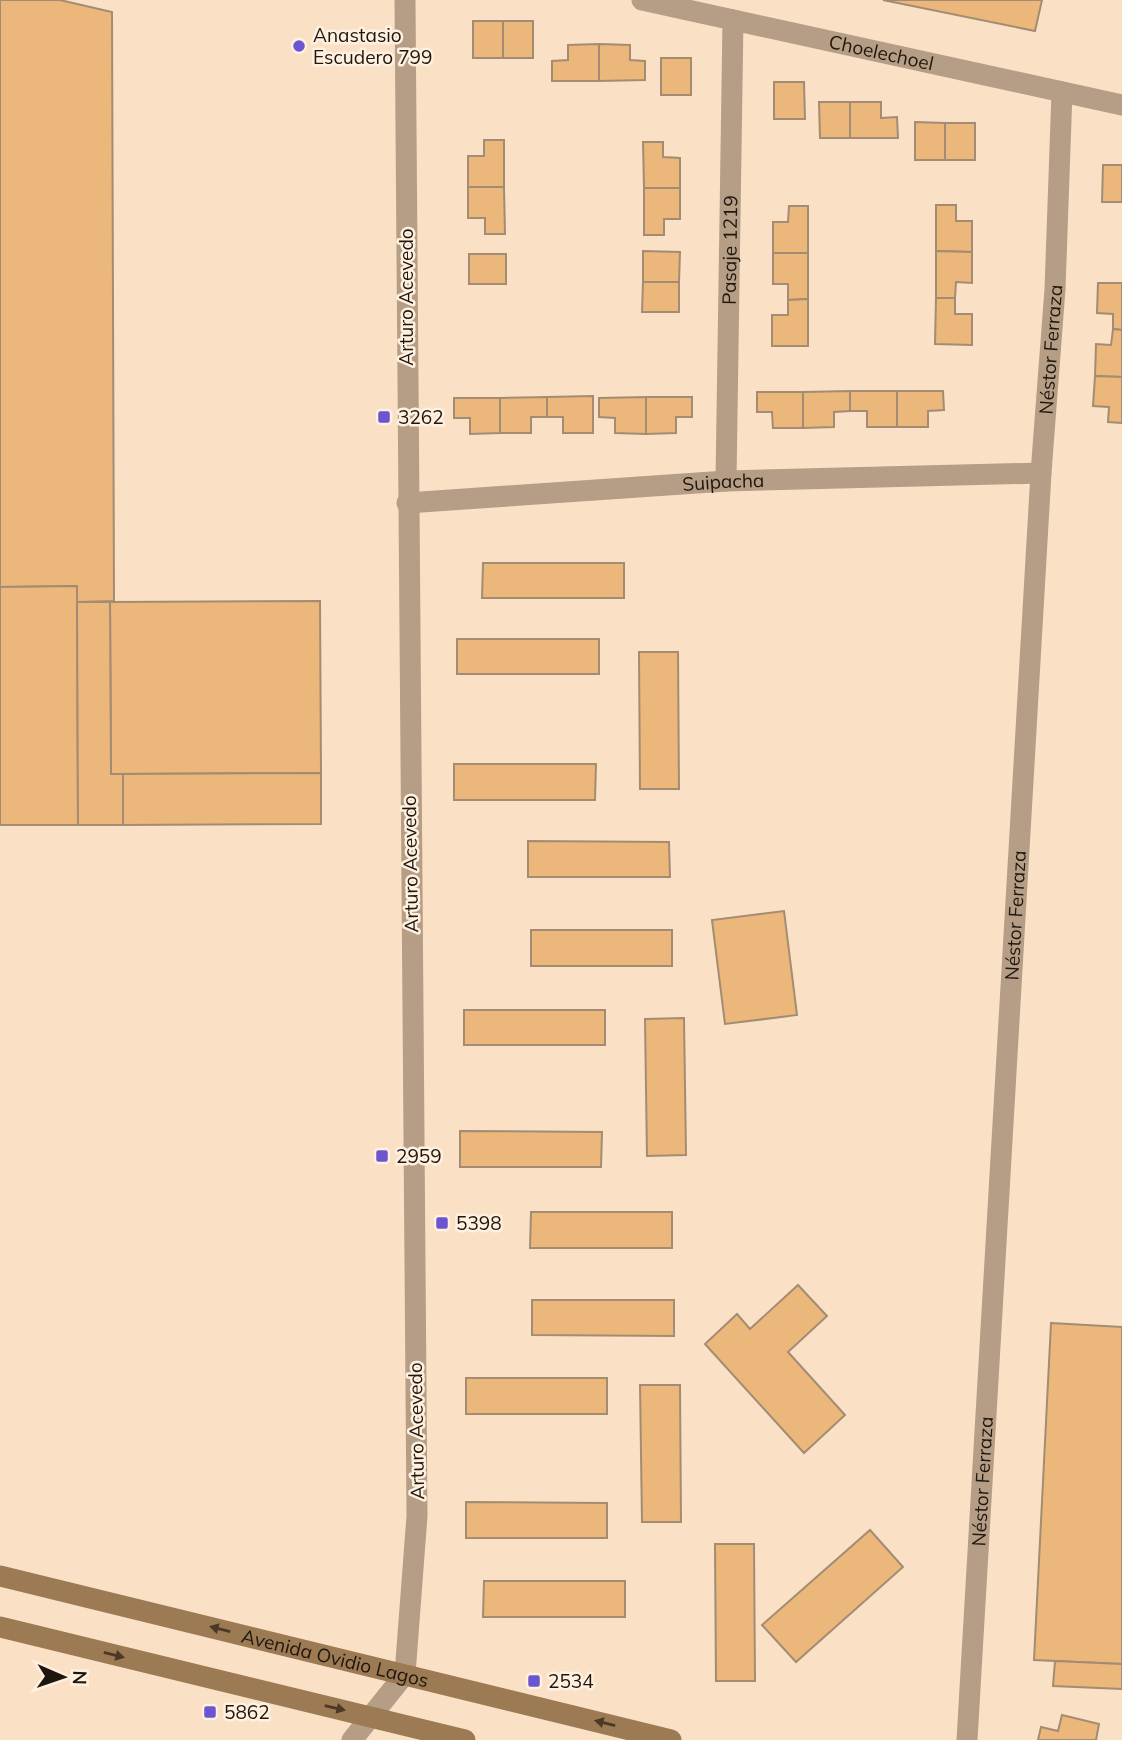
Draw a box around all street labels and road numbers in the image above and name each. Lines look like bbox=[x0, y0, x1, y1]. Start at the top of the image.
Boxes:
street label: Choelechoel bbox=[827, 29, 936, 75]
street label: Pasaje 1219 bbox=[717, 195, 742, 305]
street label: Arturo Acevedo bbox=[394, 228, 418, 366]
street label: Néstor Ferraza bbox=[1033, 284, 1067, 415]
street label: Suipacha bbox=[681, 468, 765, 496]
street label: Arturo Acevedo bbox=[397, 795, 423, 933]
street label: Néstor Ferraza bbox=[999, 850, 1031, 981]
street label: Arturo Acevedo bbox=[403, 1362, 429, 1500]
street label: Néstor Ferraza bbox=[966, 1416, 998, 1547]
street label: Avenida Ovidio Lagos bbox=[239, 1623, 431, 1692]

